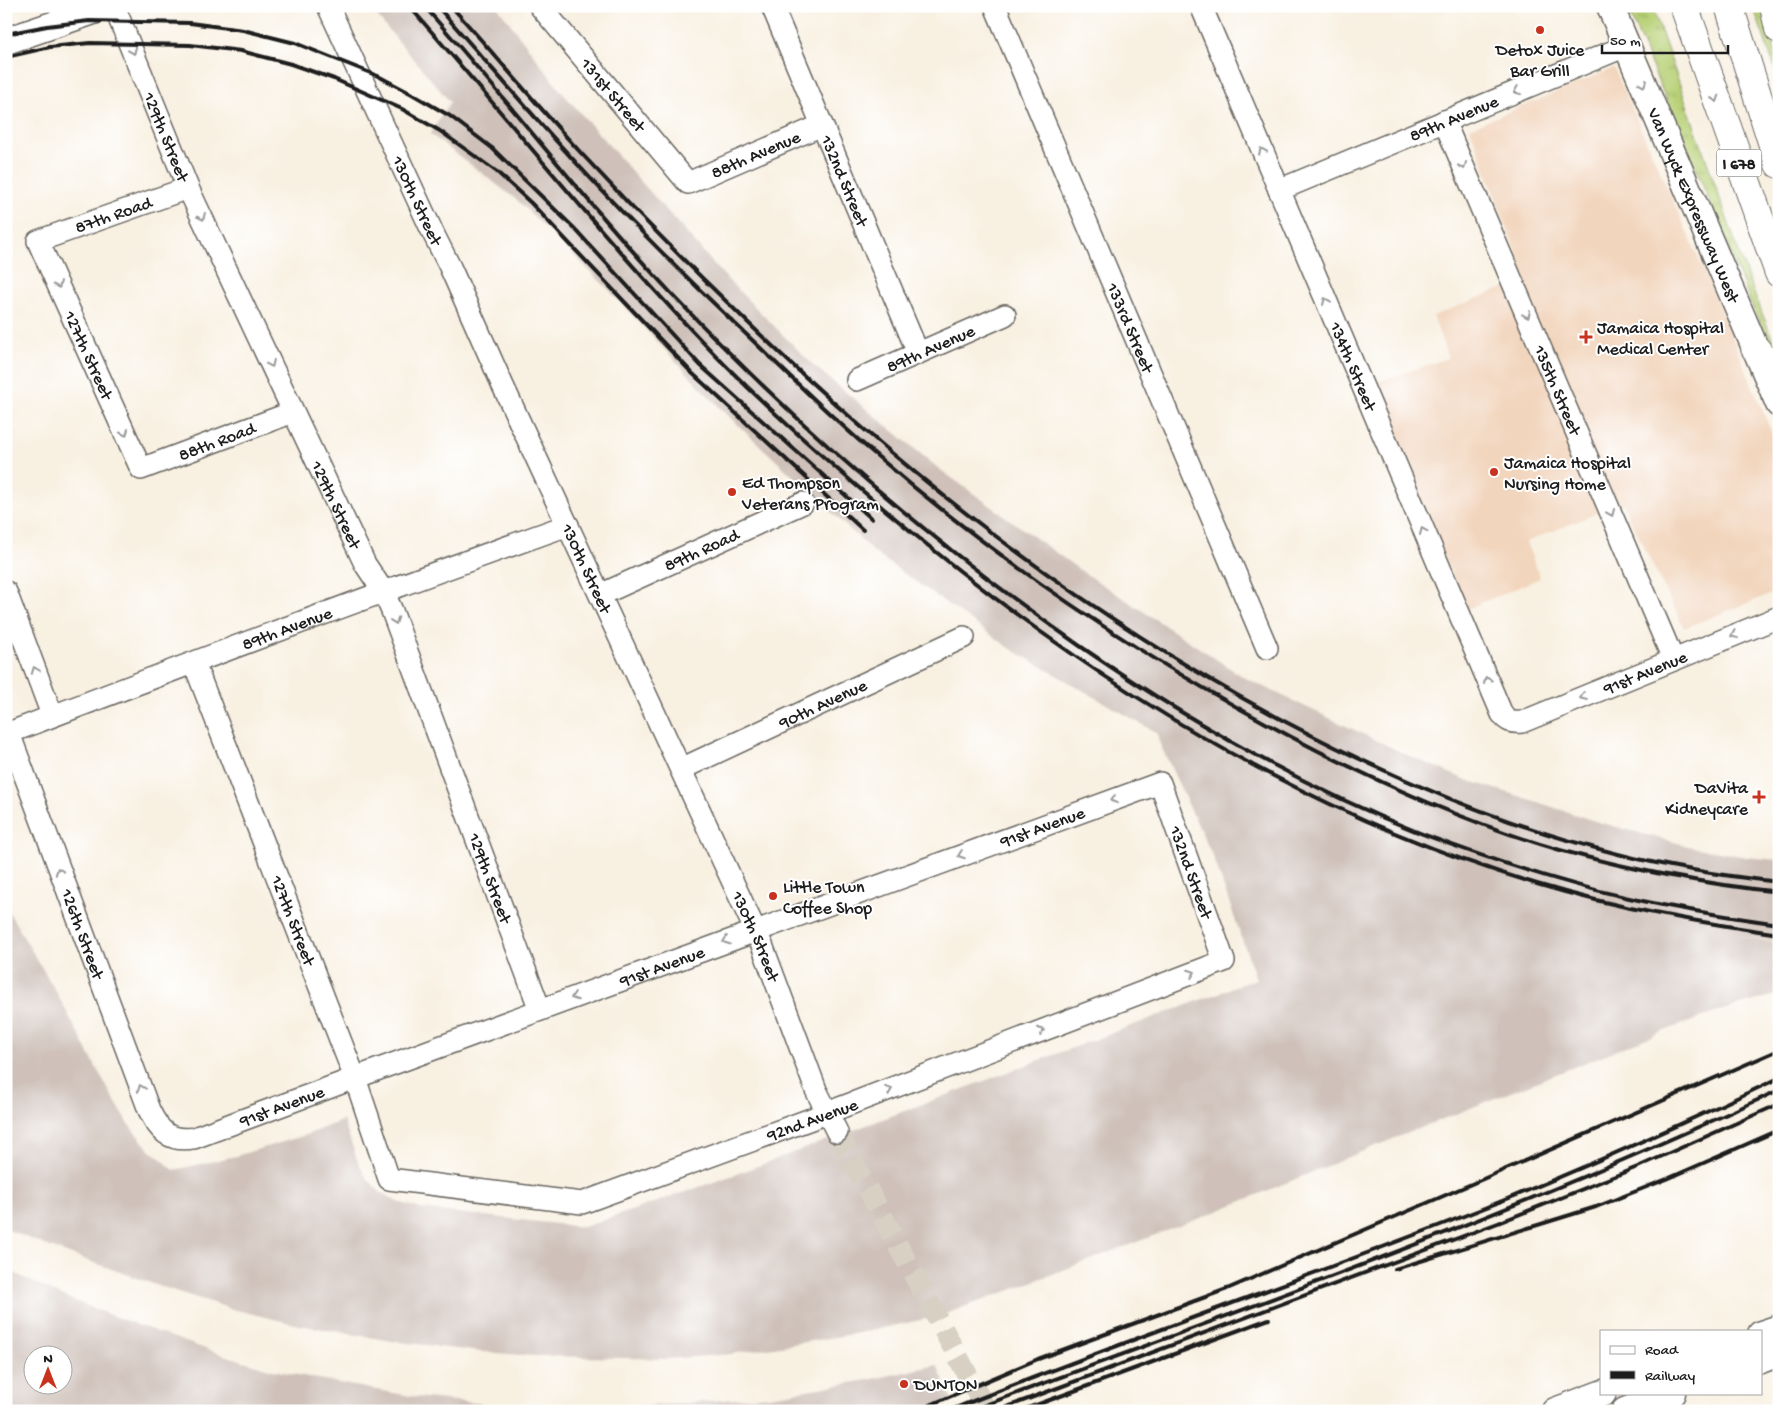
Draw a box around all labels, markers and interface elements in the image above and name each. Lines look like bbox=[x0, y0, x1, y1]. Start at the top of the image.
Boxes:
scale bar bbox=[1602, 22, 1729, 54]
marker: Detox Juice Bar Grill bbox=[1534, 24, 1546, 36]
text: 50 m bbox=[1610, 33, 1641, 51]
place label: Detox Juice Bar Grill bbox=[1495, 41, 1585, 83]
one-way arrow bbox=[126, 46, 137, 55]
street label: 131st Street bbox=[574, 54, 650, 138]
one-way arrow bbox=[1636, 79, 1647, 88]
one-way arrow bbox=[1513, 85, 1521, 95]
street label: 129th Street bbox=[137, 89, 193, 187]
street label: 89th Avenue bbox=[1407, 92, 1503, 148]
one-way arrow bbox=[1711, 94, 1721, 103]
street label: Van Wyck Expressway West bbox=[1641, 104, 1743, 308]
street label: 88th Avenue bbox=[708, 127, 805, 185]
street label: 132nd Street bbox=[814, 132, 872, 231]
one-way arrow bbox=[1258, 147, 1269, 156]
road number: I 678 bbox=[1716, 150, 1762, 177]
street label: 130th Street bbox=[385, 152, 446, 251]
one-way arrow bbox=[1457, 161, 1468, 170]
street label: 87th Road bbox=[73, 193, 156, 239]
one-way arrow bbox=[196, 212, 207, 221]
street label: 133rd Street bbox=[1100, 279, 1158, 378]
one-way arrow bbox=[52, 280, 62, 289]
one-way arrow bbox=[1321, 297, 1332, 306]
street label: 127th Street bbox=[58, 307, 117, 405]
one-way arrow bbox=[1521, 310, 1531, 319]
street label: 134th Street bbox=[1323, 318, 1380, 416]
place label: Jamaica Hospital Medical Center bbox=[1597, 319, 1724, 361]
street label: 89th Avenue bbox=[884, 321, 979, 379]
marker: Jamaica Hospital Medical Center bbox=[1579, 330, 1593, 344]
street label: 135th Street bbox=[1527, 342, 1585, 440]
one-way arrow bbox=[265, 359, 275, 368]
street label: 88th Road bbox=[176, 419, 260, 467]
one-way arrow bbox=[118, 428, 129, 437]
place label: Jamaica Hospital Nursing Home bbox=[1504, 454, 1631, 496]
street label: 129th Street bbox=[305, 457, 365, 554]
marker: Jamaica Hospital Nursing Home bbox=[1488, 466, 1500, 478]
place label: Ed Thompson Veterans Program bbox=[741, 474, 879, 516]
marker: Ed Thompson Veterans Program bbox=[726, 486, 738, 498]
one-way arrow bbox=[1604, 508, 1615, 517]
street label: 130th Street bbox=[555, 520, 616, 619]
street label: 89th Road bbox=[662, 525, 744, 577]
one-way arrow bbox=[1419, 527, 1430, 536]
street label: 89th Avenue bbox=[240, 603, 336, 656]
one-way arrow bbox=[389, 616, 399, 624]
one-way arrow bbox=[1730, 629, 1739, 640]
street label: 91st Avenue bbox=[1600, 647, 1691, 701]
one-way arrow bbox=[31, 666, 41, 675]
street label: 90th Avenue bbox=[775, 675, 871, 735]
one-way arrow bbox=[1483, 676, 1494, 685]
one-way arrow bbox=[1579, 690, 1588, 701]
place label: DaVita Kidneycare bbox=[1665, 779, 1749, 821]
marker: DaVita Kidneycare bbox=[1752, 790, 1766, 804]
one-way arrow bbox=[1110, 794, 1119, 804]
street label: 91st Avenue bbox=[997, 803, 1089, 854]
street label: 132nd Street bbox=[1163, 823, 1216, 923]
street label: 129th Street bbox=[462, 830, 515, 928]
one-way arrow bbox=[957, 849, 966, 859]
one-way arrow bbox=[55, 867, 65, 876]
street label: 127th Street bbox=[265, 872, 319, 970]
place label: Little Town Coffee Shop bbox=[783, 878, 872, 920]
street label: 126th Street bbox=[55, 886, 108, 984]
street label: 130th Street bbox=[725, 888, 783, 986]
marker: Little Town Coffee Shop bbox=[767, 890, 779, 902]
one-way arrow bbox=[723, 935, 731, 945]
street label: 91st Avenue bbox=[616, 943, 709, 993]
one-way arrow bbox=[1187, 969, 1196, 979]
one-way arrow bbox=[570, 991, 579, 1001]
one-way arrow bbox=[1036, 1027, 1044, 1037]
street label: 91st Avenue bbox=[236, 1082, 328, 1133]
one-way arrow bbox=[137, 1084, 147, 1093]
one-way arrow bbox=[884, 1085, 893, 1096]
street label: 92nd Avenue bbox=[764, 1095, 862, 1148]
legend bbox=[1600, 1330, 1762, 1394]
text: Road bbox=[1645, 1342, 1679, 1360]
north arrow bbox=[22, 1344, 72, 1394]
text: N bbox=[43, 1351, 53, 1368]
text: Railway bbox=[1645, 1368, 1696, 1386]
place label: DUNTON bbox=[913, 1376, 977, 1397]
marker: DUNTON bbox=[898, 1378, 910, 1390]

